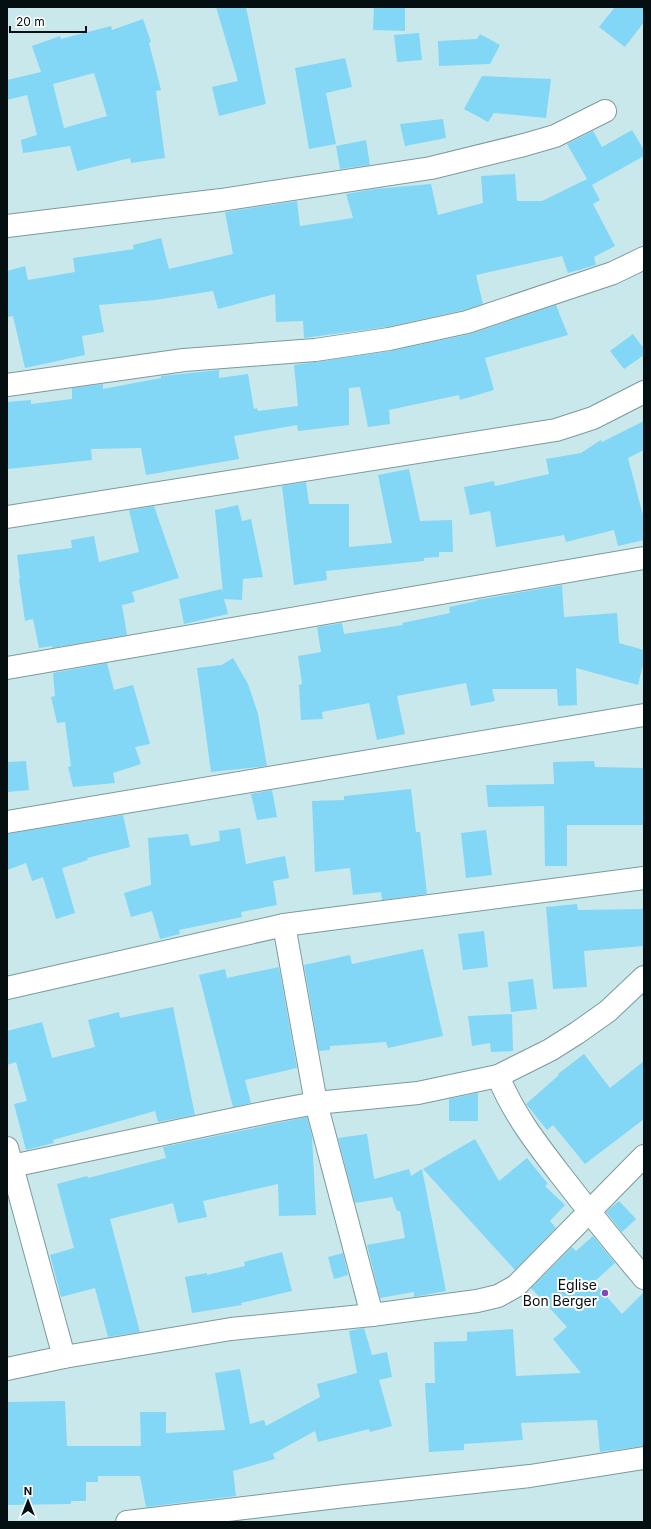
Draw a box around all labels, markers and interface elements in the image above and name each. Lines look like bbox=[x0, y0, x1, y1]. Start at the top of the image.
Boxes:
scale bar bbox=[10, 8, 86, 34]
text: 20 m bbox=[16, 14, 45, 29]
place label: Eglise Bon Berger bbox=[523, 1276, 597, 1309]
marker: Eglise Bon Berger bbox=[600, 1288, 610, 1298]
north arrow bbox=[8, 1481, 48, 1521]
text: N bbox=[24, 1484, 32, 1498]

